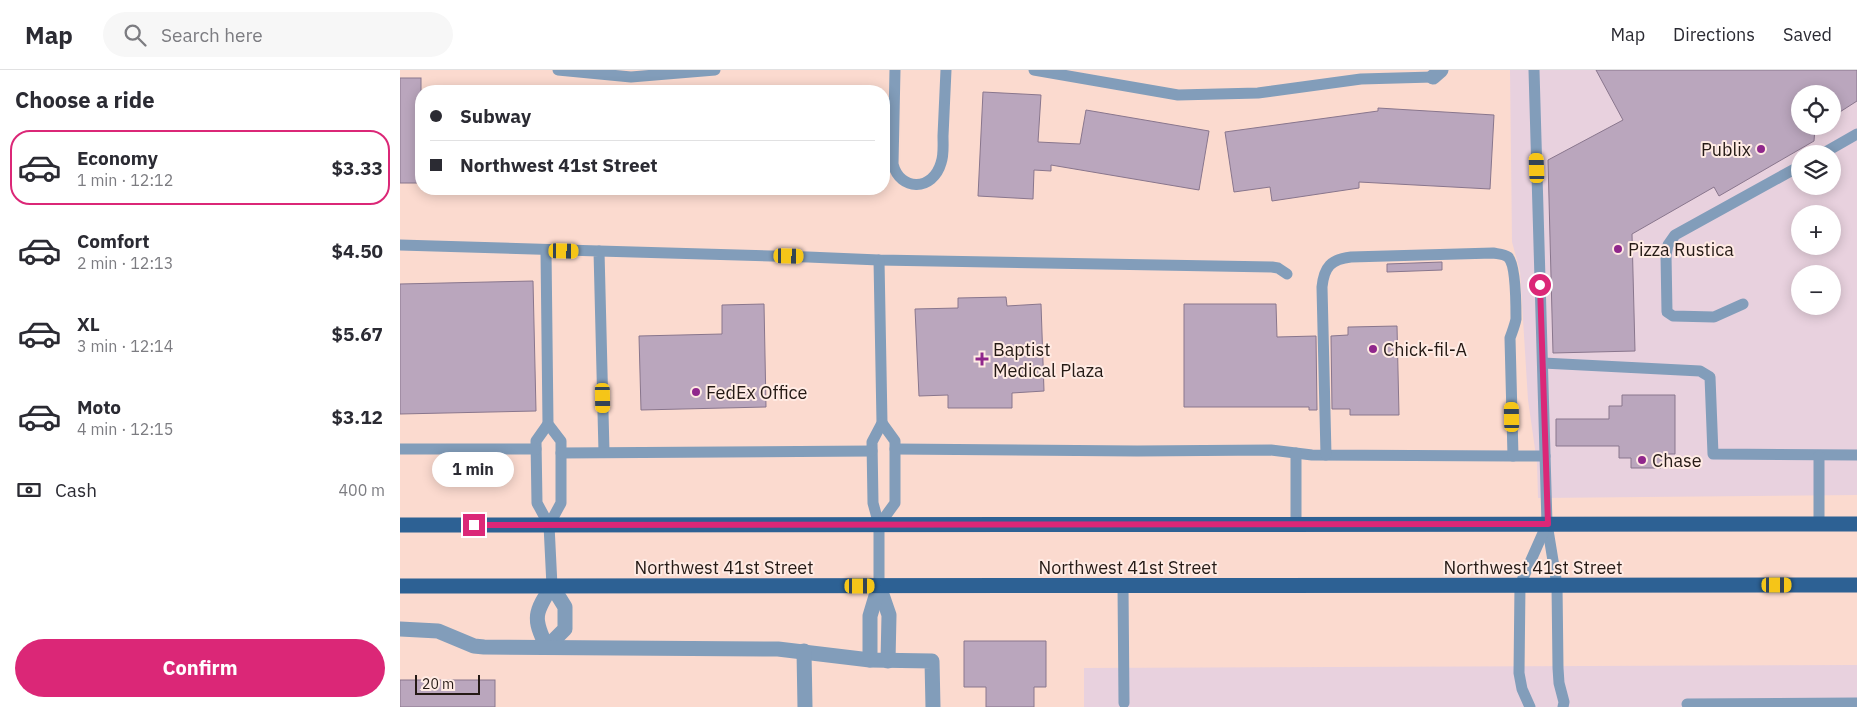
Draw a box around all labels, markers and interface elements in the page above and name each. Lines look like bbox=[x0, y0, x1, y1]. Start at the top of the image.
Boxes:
search box bbox=[103, 12, 453, 57]
text: Map bbox=[25, 19, 73, 51]
icon: search bbox=[121, 21, 149, 49]
text: Search here bbox=[161, 23, 263, 47]
text: Map bbox=[1610, 23, 1645, 46]
text: Directions bbox=[1673, 23, 1755, 46]
text: Saved bbox=[1783, 23, 1832, 46]
text: Choose a ride bbox=[15, 85, 155, 114]
map controls bbox=[1791, 85, 1841, 315]
button: locate bbox=[1791, 85, 1841, 135]
text: Subway bbox=[460, 104, 531, 128]
place label: Publix bbox=[1701, 138, 1751, 161]
marker: Publix bbox=[1755, 143, 1767, 155]
icon: car bbox=[17, 145, 62, 190]
button: layers bbox=[1791, 145, 1841, 195]
text: Economy bbox=[77, 146, 158, 170]
text: Northwest 41st Street bbox=[460, 153, 658, 177]
car bbox=[1528, 153, 1545, 183]
text: $3.33 bbox=[331, 156, 383, 180]
text: 1 min · 12:12 bbox=[77, 170, 173, 190]
button: + bbox=[1791, 205, 1841, 255]
icon: car bbox=[17, 228, 62, 273]
text: Comfort bbox=[77, 229, 150, 253]
place label: Pizza Rustica bbox=[1628, 238, 1734, 261]
text: $4.50 bbox=[331, 239, 383, 263]
car bbox=[548, 243, 579, 259]
marker: Pizza Rustica bbox=[1612, 243, 1624, 255]
car bbox=[773, 248, 804, 264]
text: 2 min · 12:13 bbox=[77, 253, 173, 273]
button: − bbox=[1791, 265, 1841, 315]
route start bbox=[1529, 274, 1551, 296]
icon: car bbox=[17, 311, 62, 356]
text: XL bbox=[77, 312, 100, 336]
text: $5.67 bbox=[331, 322, 383, 346]
text: 3 min · 12:14 bbox=[77, 336, 173, 356]
place label: Baptist Medical Plaza bbox=[993, 338, 1104, 382]
place label: Chick-fil-A bbox=[1383, 338, 1468, 361]
marker: Chick-fil-A bbox=[1367, 343, 1379, 355]
marker: Baptist Medical Plaza bbox=[975, 352, 989, 366]
place label: FedEx Office bbox=[706, 381, 808, 404]
car bbox=[595, 383, 610, 413]
marker: FedEx Office bbox=[690, 386, 702, 398]
icon: car bbox=[17, 394, 62, 439]
text: Moto bbox=[77, 395, 121, 419]
car bbox=[1504, 402, 1519, 432]
text: $3.12 bbox=[331, 405, 383, 429]
text: 4 min · 12:15 bbox=[77, 419, 173, 439]
place label: Chase bbox=[1652, 449, 1702, 472]
callout: 1 min bbox=[433, 452, 515, 488]
marker: Chase bbox=[1636, 454, 1648, 466]
text: 1 min bbox=[452, 459, 494, 479]
icon: cash bbox=[15, 476, 43, 504]
text: Cash bbox=[55, 478, 97, 502]
text: 400 m bbox=[338, 480, 385, 500]
route end bbox=[463, 514, 485, 536]
street label: Northwest 41st Street bbox=[635, 556, 813, 579]
street label: Northwest 41st Street bbox=[1039, 556, 1217, 579]
street label: Northwest 41st Street bbox=[1444, 556, 1622, 579]
car bbox=[1762, 578, 1792, 593]
car bbox=[845, 579, 875, 594]
button: Confirm bbox=[15, 639, 385, 697]
scale bar bbox=[415, 672, 480, 695]
text: 20 m bbox=[422, 675, 454, 693]

